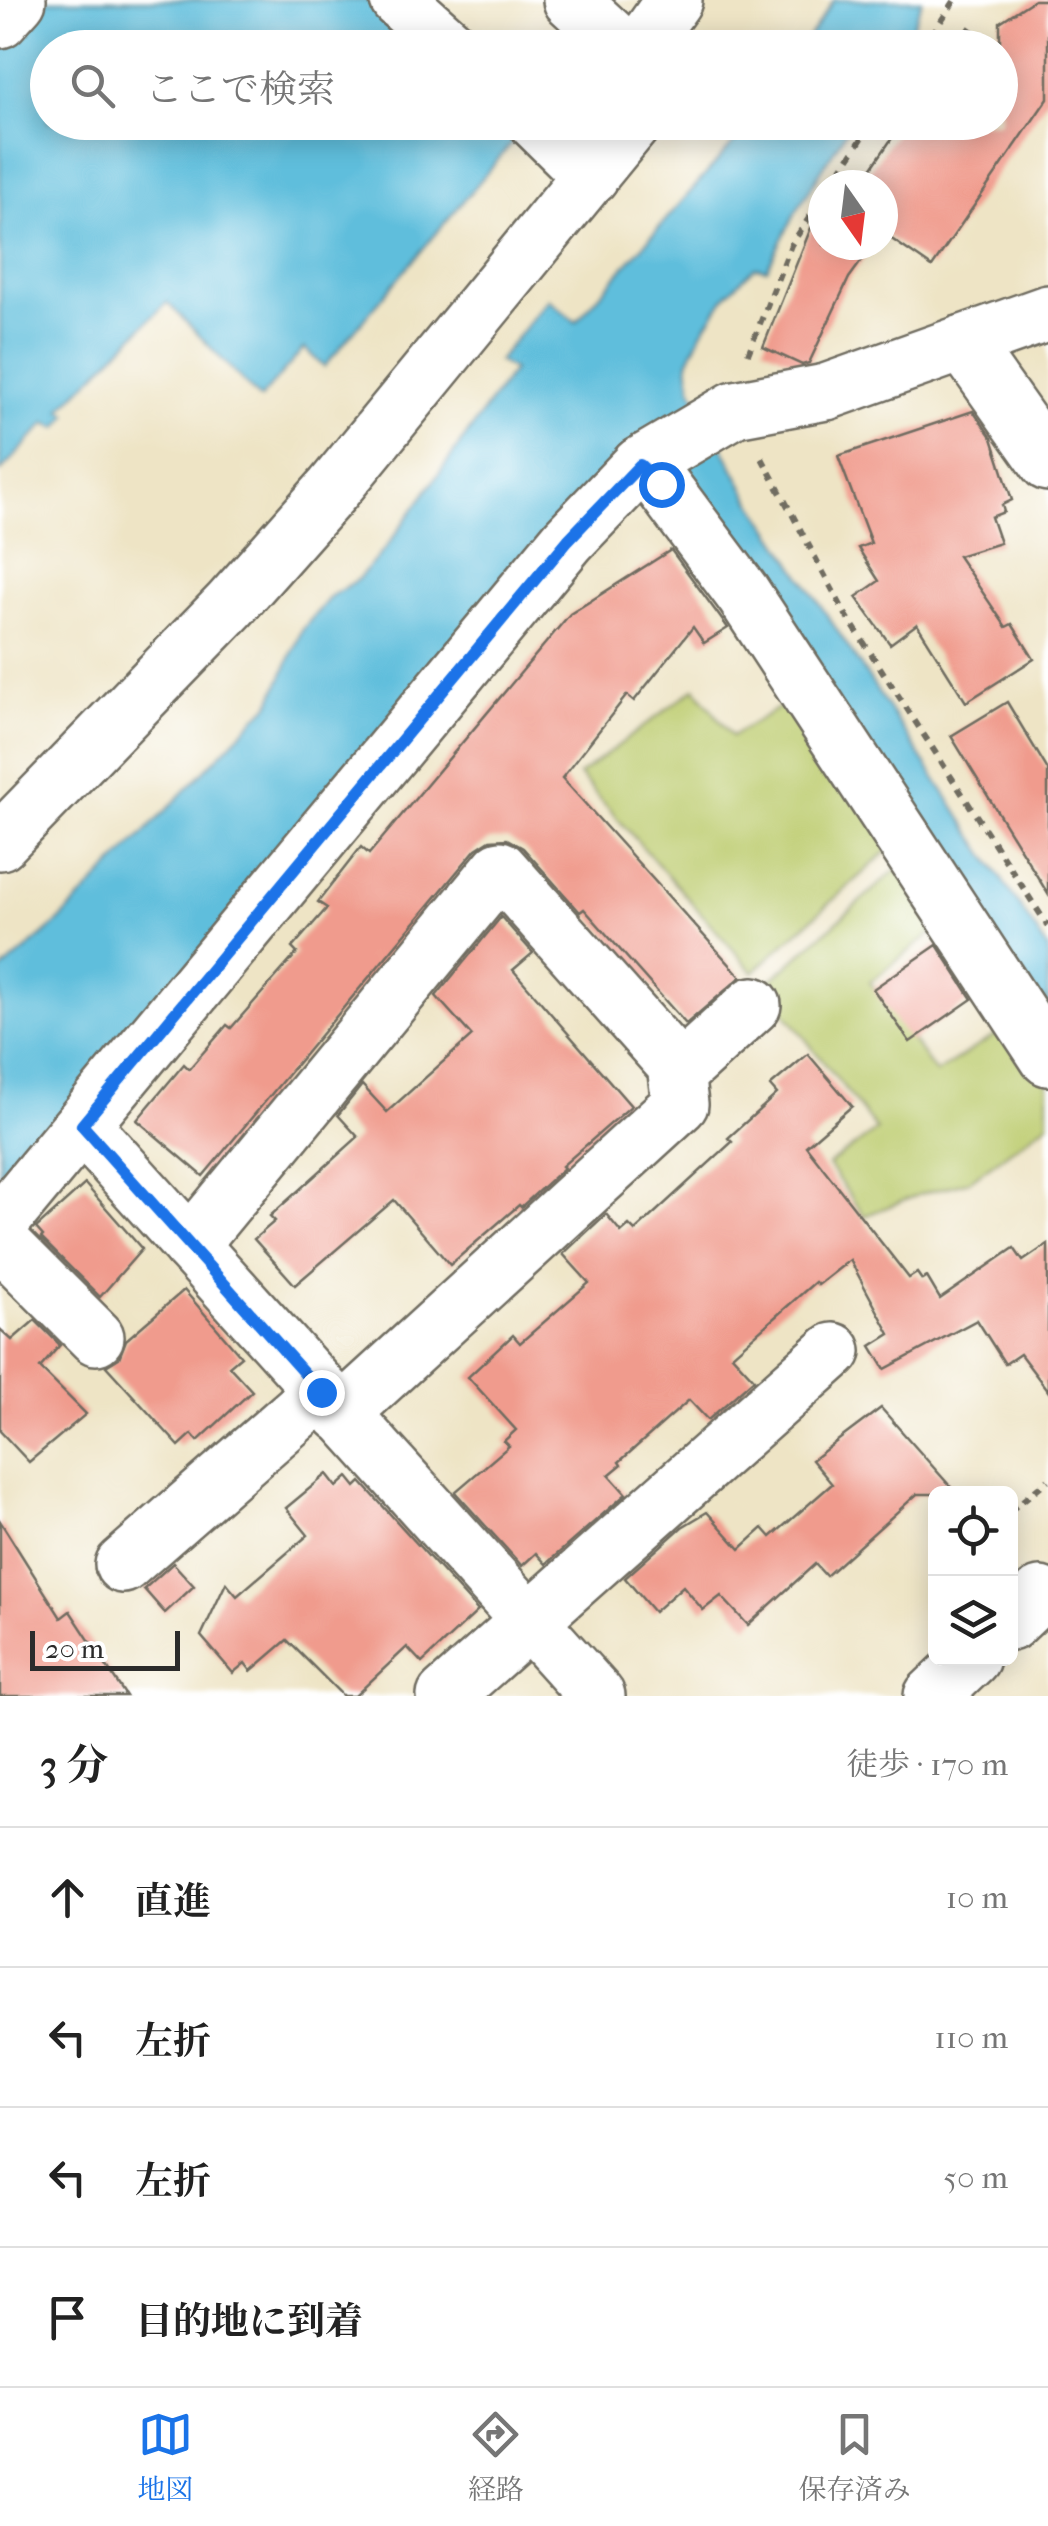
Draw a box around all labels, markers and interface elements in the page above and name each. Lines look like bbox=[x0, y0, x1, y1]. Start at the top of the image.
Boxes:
search box bbox=[30, 30, 1018, 140]
icon: search bbox=[65, 58, 120, 113]
text: ここで検索 bbox=[145, 67, 335, 112]
north arrow bbox=[808, 170, 898, 260]
route start bbox=[639, 462, 685, 508]
route end bbox=[299, 1370, 345, 1416]
map controls bbox=[928, 1486, 1018, 1666]
button: locate bbox=[928, 1486, 1018, 1576]
button: layers bbox=[928, 1576, 1018, 1666]
scale bar bbox=[30, 1626, 180, 1670]
text: 20 m bbox=[45, 1632, 104, 1665]
text: 3 分 bbox=[40, 1741, 108, 1790]
text: 徒歩 · 170 m bbox=[846, 1746, 1008, 1783]
icon: ahead bbox=[40, 1870, 95, 1925]
text: 直進 bbox=[135, 1879, 211, 1924]
text: 10 m bbox=[946, 1879, 1008, 1916]
icon: left bbox=[40, 2010, 95, 2065]
text: 左折 bbox=[135, 2019, 211, 2064]
text: 110 m bbox=[934, 2019, 1008, 2056]
icon: left bbox=[40, 2150, 95, 2205]
text: 左折 bbox=[135, 2159, 211, 2204]
text: 50 m bbox=[943, 2159, 1008, 2196]
icon: arrive bbox=[40, 2290, 95, 2345]
text: 目的地に到着 bbox=[135, 2299, 363, 2344]
tab: 地図 bbox=[137, 2407, 193, 2507]
tab: 経路 bbox=[468, 2407, 524, 2507]
tab: 保存済み bbox=[799, 2407, 911, 2507]

